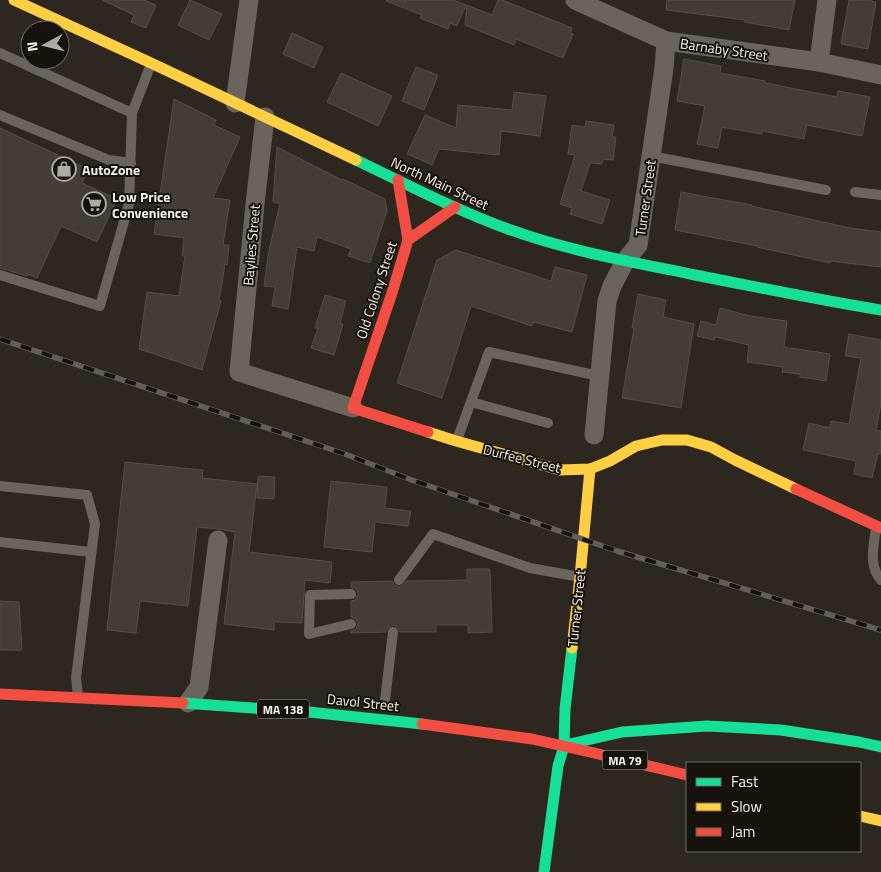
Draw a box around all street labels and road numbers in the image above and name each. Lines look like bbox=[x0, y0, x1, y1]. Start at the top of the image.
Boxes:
street label: Barnaby Street bbox=[679, 32, 769, 66]
street label: North Main Street bbox=[388, 151, 492, 215]
street label: Turner Street bbox=[629, 158, 661, 238]
street label: Baylies Street bbox=[237, 203, 265, 286]
street label: Old Colony Street bbox=[350, 238, 402, 342]
street label: Durfee Street bbox=[481, 438, 563, 478]
street label: Turner Street bbox=[562, 569, 590, 647]
street label: Davol Street bbox=[326, 688, 400, 716]
road number: MA 138 bbox=[257, 700, 309, 719]
road number: MA 79 bbox=[602, 750, 648, 770]

